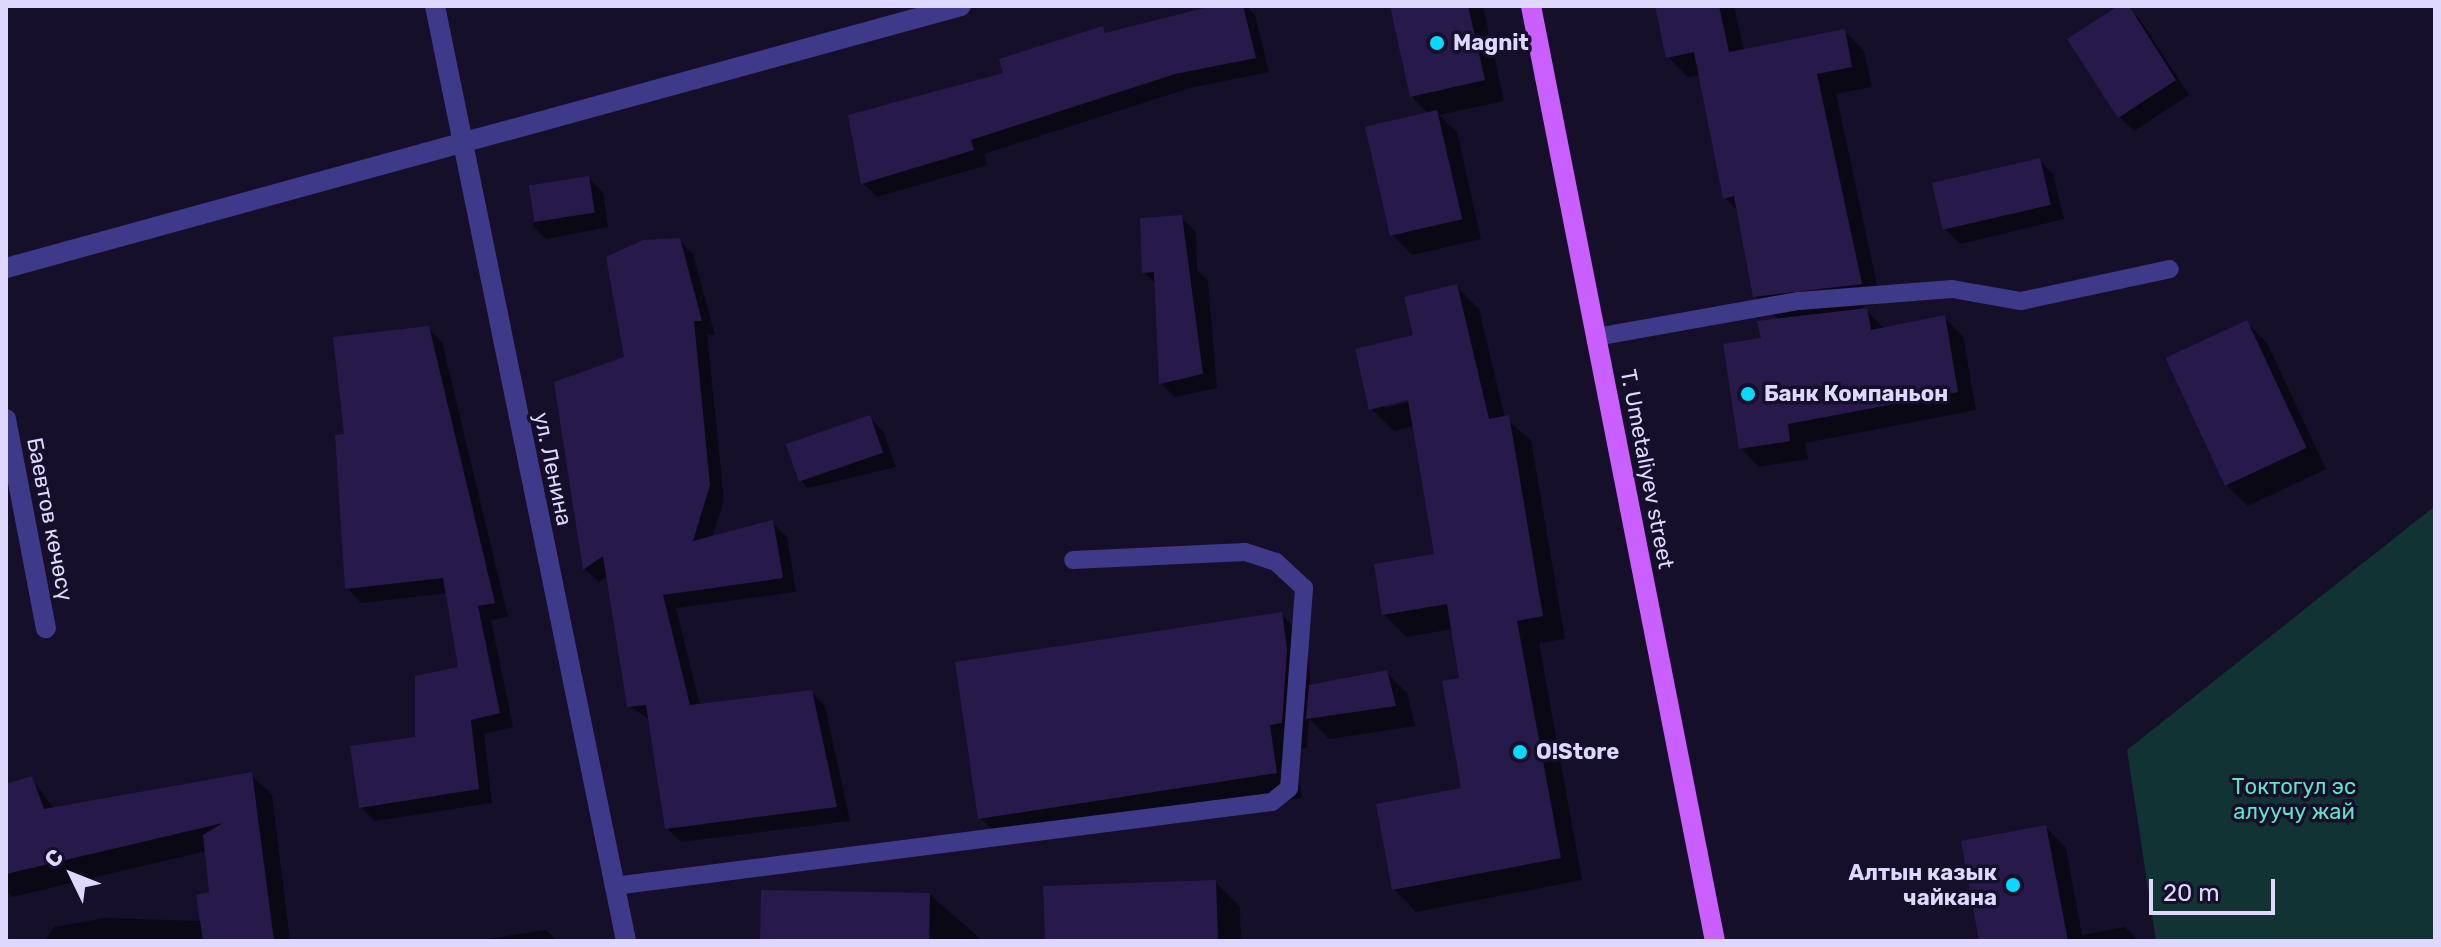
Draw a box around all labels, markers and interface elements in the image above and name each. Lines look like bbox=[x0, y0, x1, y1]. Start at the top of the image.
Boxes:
place label: Magnit bbox=[1453, 30, 1529, 56]
marker: Magnit bbox=[1428, 34, 1446, 52]
street label: T. Umetaliyev street bbox=[1615, 367, 1679, 571]
place label: Банк Компаньон bbox=[1764, 381, 1948, 407]
marker: Банк Компаньон bbox=[1739, 385, 1757, 403]
street label: ул. Ленина bbox=[528, 410, 578, 528]
street label: Баевтов көчөсү bbox=[21, 435, 79, 603]
place label: O!Store bbox=[1536, 739, 1619, 765]
marker: O!Store bbox=[1511, 743, 1529, 761]
park label: Токтогул эс алуучу жай bbox=[2232, 773, 2356, 824]
north arrow bbox=[32, 835, 112, 915]
text: С bbox=[39, 843, 69, 873]
place label: Алтын казык чайкана bbox=[1849, 859, 1997, 910]
scale bar bbox=[2153, 863, 2279, 913]
marker: Алтын казык чайкана bbox=[2004, 876, 2022, 894]
text: 20 m bbox=[2163, 879, 2220, 907]

